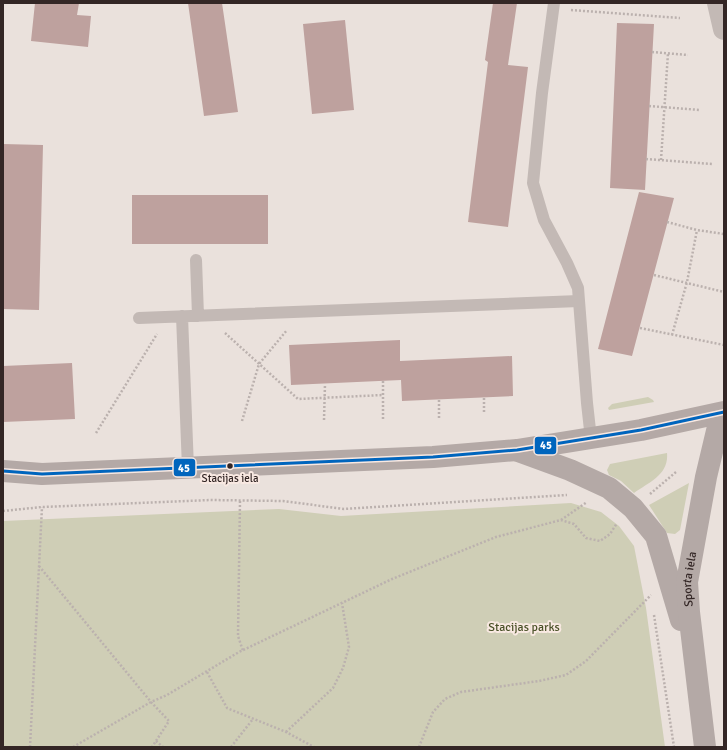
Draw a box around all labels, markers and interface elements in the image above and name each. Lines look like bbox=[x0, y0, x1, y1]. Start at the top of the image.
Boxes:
line badge: 45 bbox=[534, 436, 557, 455]
text: 45 bbox=[540, 439, 552, 452]
line badge: 45 bbox=[173, 458, 196, 477]
marker: Stacijas iela bbox=[225, 461, 235, 471]
text: 45 bbox=[178, 462, 190, 475]
place label: Stacijas iela bbox=[202, 472, 259, 485]
street label: Sporta iela bbox=[679, 550, 700, 607]
park label: Stacijas parks bbox=[488, 620, 560, 635]

